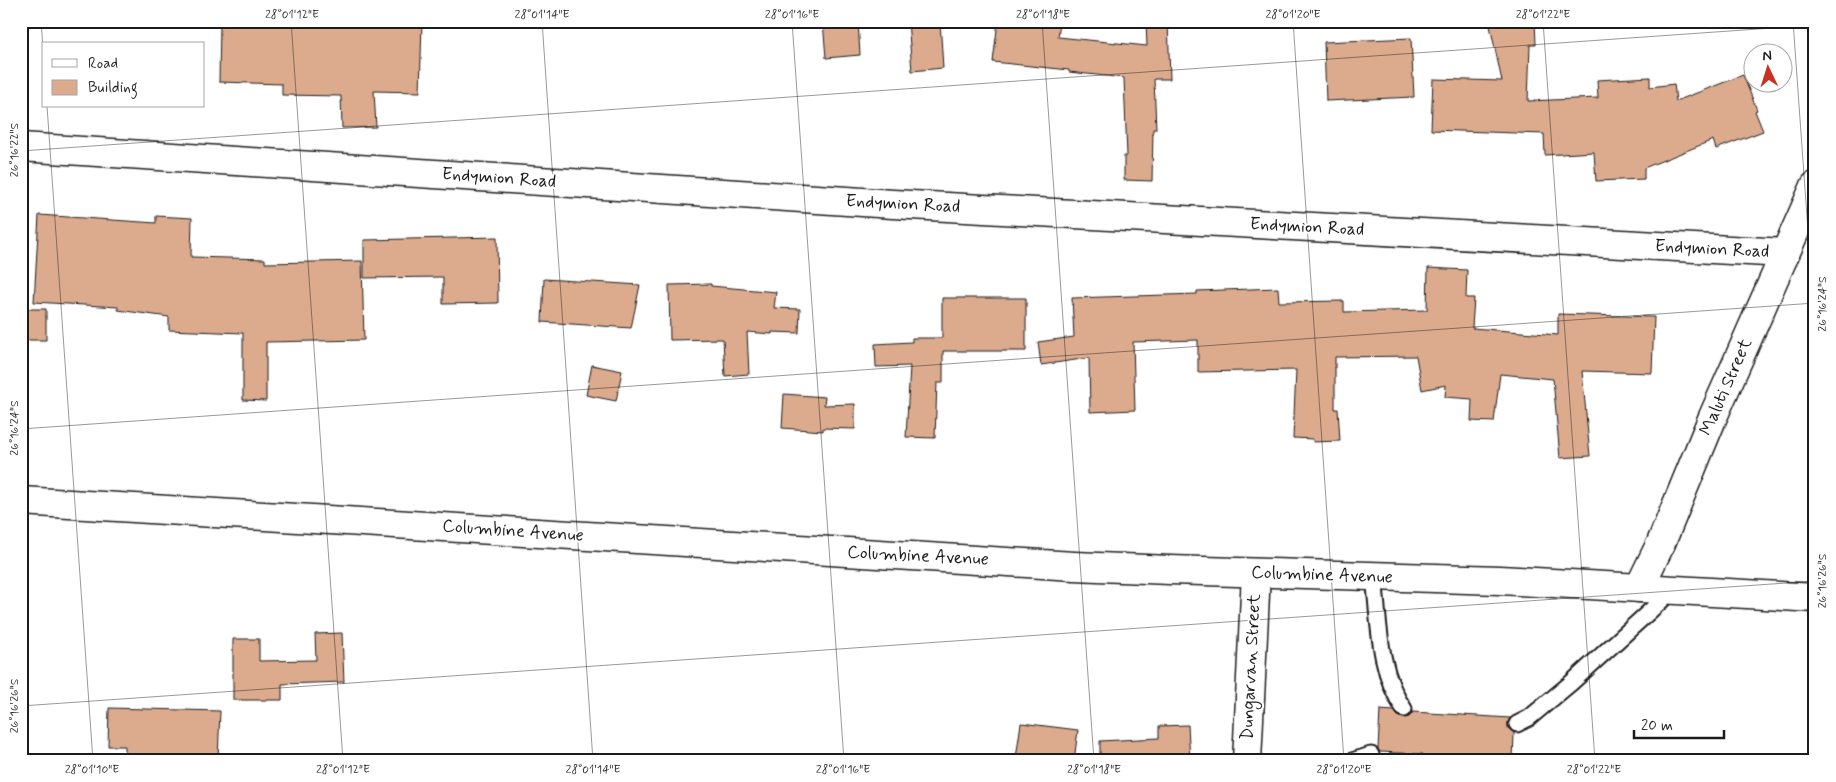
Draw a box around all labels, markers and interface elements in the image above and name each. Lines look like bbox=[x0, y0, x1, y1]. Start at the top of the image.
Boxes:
text: 28°01'12"E bbox=[265, 7, 319, 23]
text: 28°01'14"E bbox=[515, 7, 569, 23]
text: 28°01'16"E bbox=[765, 7, 819, 23]
text: 28°01'18"E bbox=[1016, 7, 1070, 23]
text: 28°01'20"E bbox=[1265, 7, 1321, 23]
text: 28°01'22"E bbox=[1516, 7, 1570, 23]
legend bbox=[42, 42, 205, 108]
north arrow bbox=[1744, 42, 1794, 92]
text: N bbox=[1762, 47, 1772, 65]
text: Road bbox=[88, 54, 118, 74]
text: Building bbox=[88, 78, 138, 99]
text: 26°16'22"S bbox=[7, 122, 23, 177]
street label: Endymion Road bbox=[441, 162, 557, 194]
street label: Endymion Road bbox=[845, 189, 961, 219]
street label: Endymion Road bbox=[1249, 212, 1365, 242]
street label: Endymion Road bbox=[1654, 234, 1770, 264]
text: 26°16'24"S bbox=[1815, 276, 1831, 332]
street label: Maluti Street bbox=[1694, 334, 1758, 439]
text: 26°16'24"S bbox=[7, 400, 23, 456]
street label: Columbine Avenue bbox=[441, 514, 585, 548]
street label: Columbine Avenue bbox=[847, 540, 989, 572]
text: 26°16'26"S bbox=[1815, 553, 1831, 608]
street label: Columbine Avenue bbox=[1251, 561, 1393, 589]
street label: Dungarvan Street bbox=[1235, 593, 1268, 741]
text: 26°16'26"S bbox=[7, 678, 23, 733]
scale bar bbox=[1634, 707, 1724, 739]
text: 20 m bbox=[1641, 716, 1673, 736]
text: 28°01'10"E bbox=[65, 762, 119, 778]
text: 28°01'12"E bbox=[316, 762, 370, 778]
text: 28°01'14"E bbox=[566, 762, 620, 778]
text: 28°01'16"E bbox=[816, 762, 870, 778]
text: 28°01'18"E bbox=[1067, 762, 1121, 778]
text: 28°01'20"E bbox=[1316, 762, 1372, 778]
text: 28°01'22"E bbox=[1567, 762, 1621, 778]

